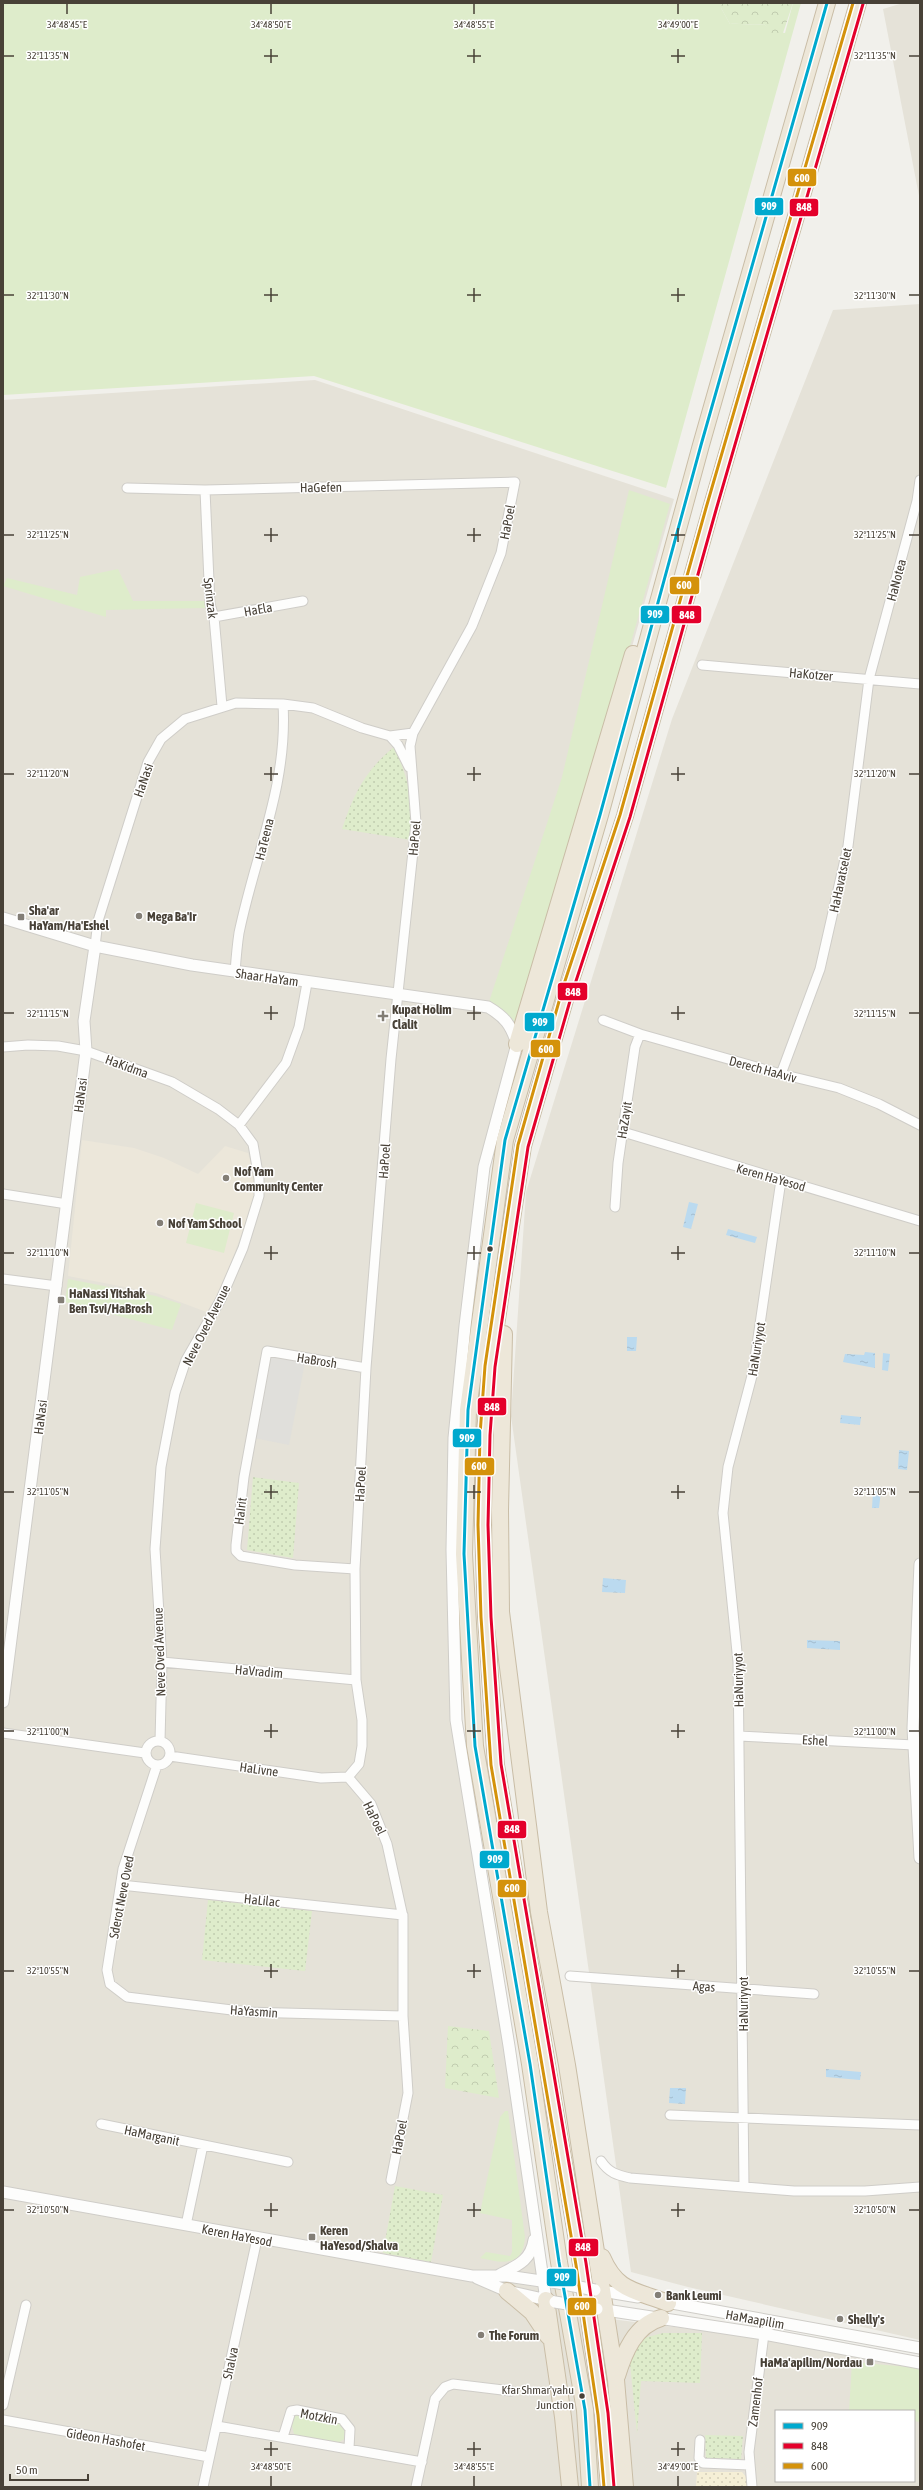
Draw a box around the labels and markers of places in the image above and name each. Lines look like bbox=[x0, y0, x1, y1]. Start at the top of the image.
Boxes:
place label: Sha'ar HaYam/Ha'Eshel bbox=[29, 903, 109, 933]
place label: Mega Ba'Ir bbox=[147, 909, 197, 924]
marker: Mega Ba'Ir bbox=[134, 911, 144, 921]
marker: Sha'ar HaYam/Ha'Eshel bbox=[16, 912, 26, 922]
place label: Kupat Holim Clalit bbox=[392, 1002, 452, 1032]
marker: Kupat Holim Clalit bbox=[377, 1010, 389, 1022]
place label: Nof Yam Community Center bbox=[234, 1164, 324, 1194]
marker: Nof Yam Community Center bbox=[221, 1173, 231, 1183]
place label: Nof Yam School bbox=[168, 1216, 242, 1231]
marker: Nof Yam School bbox=[155, 1218, 165, 1228]
unlabelled marker bbox=[485, 1244, 495, 1254]
place label: HaNassi Yitshak Ben Tsvi/HaBrosh bbox=[69, 1286, 152, 1316]
marker: HaNassi Yitshak Ben Tsvi/HaBrosh bbox=[56, 1295, 66, 1305]
place label: Keren HaYesod/Shalva bbox=[320, 2223, 398, 2253]
marker: Keren HaYesod/Shalva bbox=[307, 2232, 317, 2242]
place label: Bank Leumi bbox=[666, 2288, 722, 2303]
marker: Bank Leumi bbox=[653, 2290, 663, 2300]
place label: Shelly's bbox=[848, 2312, 885, 2327]
marker: Shelly's bbox=[835, 2314, 845, 2324]
place label: The Forum bbox=[489, 2328, 539, 2343]
marker: The Forum bbox=[476, 2330, 486, 2340]
place label: HaMa'apilim/Nordau bbox=[760, 2355, 862, 2370]
marker: HaMa'apilim/Nordau bbox=[865, 2357, 875, 2367]
place label: Kfar Shmar'yahu Junction bbox=[501, 2383, 574, 2412]
marker: Kfar Shmar'yahu Junction bbox=[577, 2391, 587, 2401]

